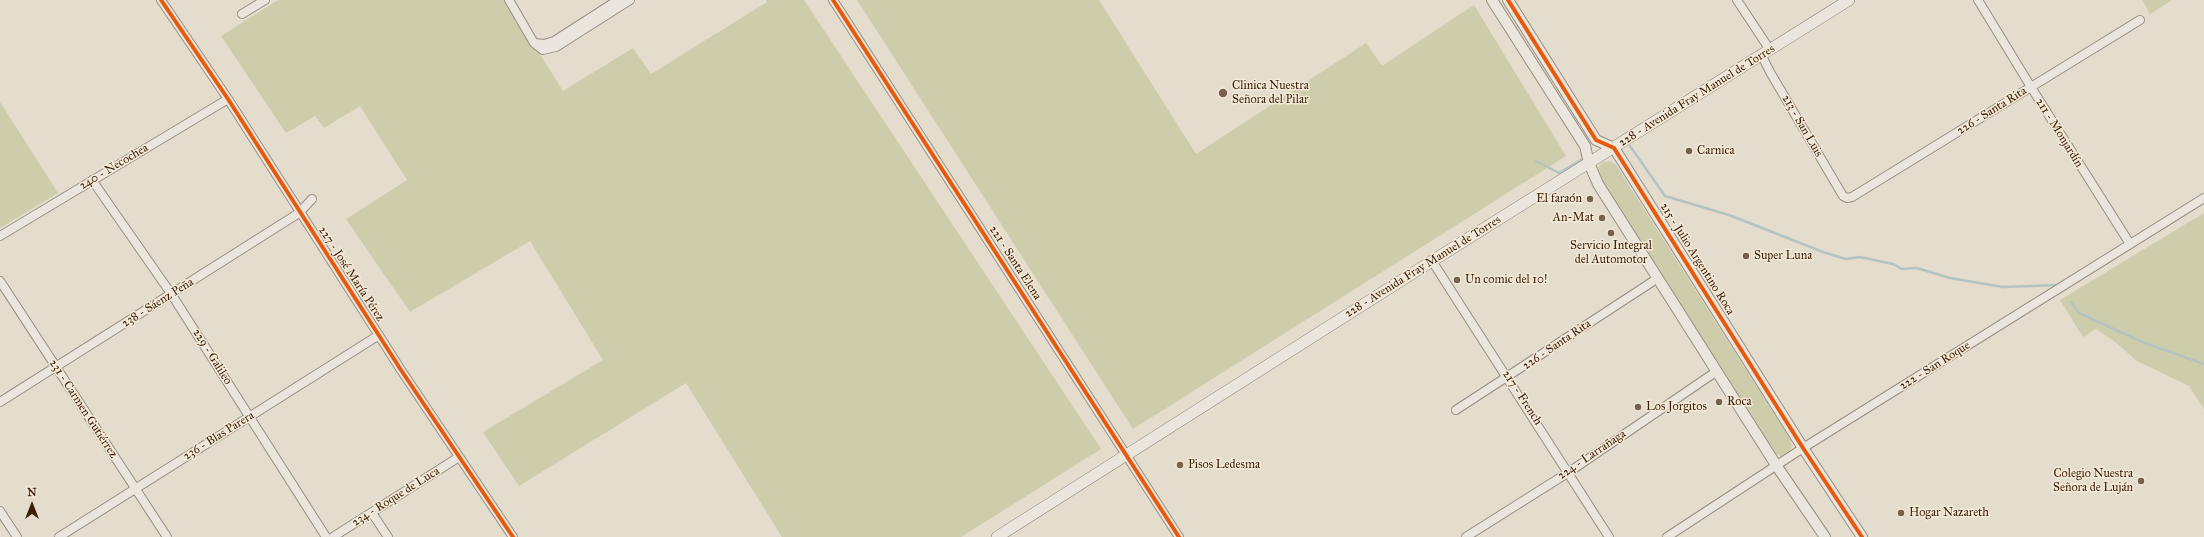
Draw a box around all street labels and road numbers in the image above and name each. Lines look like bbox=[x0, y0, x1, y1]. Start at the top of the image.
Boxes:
street label: 228 - Avenida Fray Manuel de Torres bbox=[1616, 42, 1778, 150]
street label: 226 - Santa Rita bbox=[1955, 84, 2029, 138]
street label: 213 - San Luis bbox=[1778, 92, 1826, 160]
street label: 211 - Monjardín bbox=[2032, 96, 2086, 170]
street label: 240 - Necochea bbox=[77, 141, 151, 193]
street label: 215 - Julio Argentino Roca bbox=[1657, 200, 1737, 318]
street label: 228 - Avenida Fray Manuel de Torres bbox=[1342, 213, 1504, 321]
street label: 221 - Santa Elena bbox=[986, 223, 1044, 303]
street label: 227 - José María Pérez bbox=[315, 224, 387, 324]
street label: 238 - Sáenz Peña bbox=[119, 275, 197, 331]
street label: 226 - Santa Rita bbox=[1520, 317, 1594, 373]
street label: 229 - Galileo bbox=[189, 326, 235, 388]
street label: 222 - San Roque bbox=[1897, 339, 1973, 393]
street label: 231 - Carmen Gutiérrez bbox=[46, 357, 120, 461]
street label: 217 - French bbox=[1499, 368, 1545, 428]
street label: 236 - Blas Parera bbox=[181, 408, 257, 464]
street label: 224 - Larrañaga bbox=[1555, 427, 1629, 483]
street label: 234 - Roque de Luca bbox=[349, 464, 443, 530]

